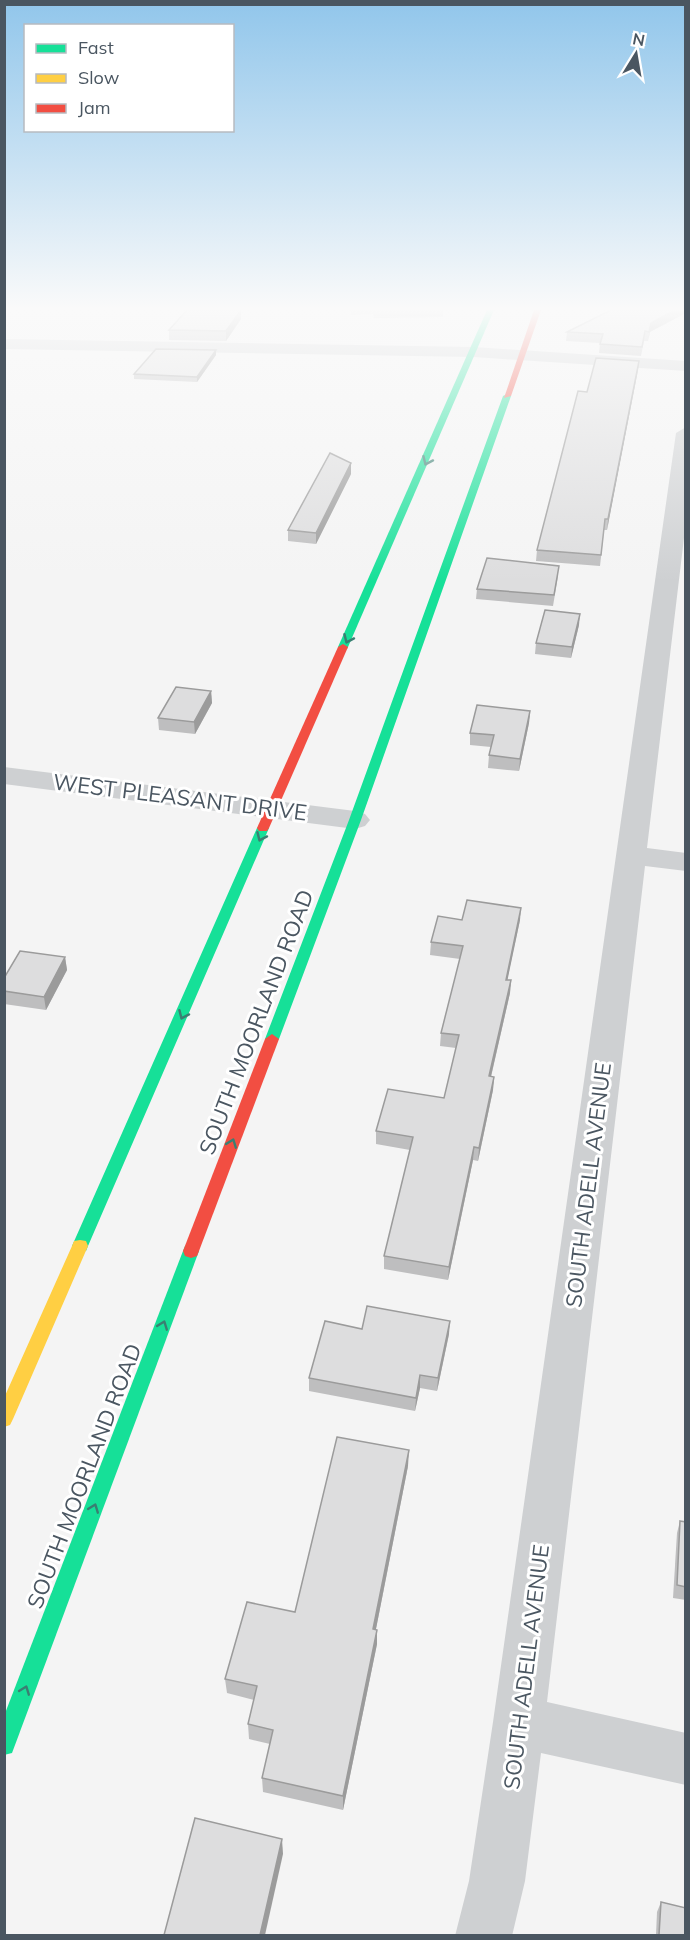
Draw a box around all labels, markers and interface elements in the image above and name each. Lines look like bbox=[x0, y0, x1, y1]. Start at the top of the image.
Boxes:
legend bbox=[24, 24, 234, 132]
north arrow bbox=[606, 24, 666, 84]
text: N bbox=[631, 28, 647, 50]
text: Fast bbox=[78, 36, 114, 59]
text: Slow bbox=[78, 66, 120, 89]
text: Jam bbox=[78, 96, 111, 119]
one-way arrow bbox=[422, 454, 434, 465]
one-way arrow bbox=[344, 633, 356, 644]
street label: WEST PLEASANT DRIVE bbox=[51, 768, 309, 826]
one-way arrow bbox=[257, 831, 269, 842]
street label: SOUTH MOORLAND ROAD bbox=[192, 886, 320, 1158]
one-way arrow bbox=[178, 1009, 190, 1020]
street label: SOUTH ADELL AVENUE bbox=[559, 1061, 617, 1309]
one-way arrow bbox=[225, 1138, 238, 1149]
one-way arrow bbox=[156, 1320, 169, 1331]
street label: SOUTH MOORLAND ROAD bbox=[20, 1340, 148, 1612]
one-way arrow bbox=[87, 1503, 100, 1513]
street label: SOUTH ADELL AVENUE bbox=[497, 1543, 555, 1791]
one-way arrow bbox=[18, 1685, 31, 1696]

